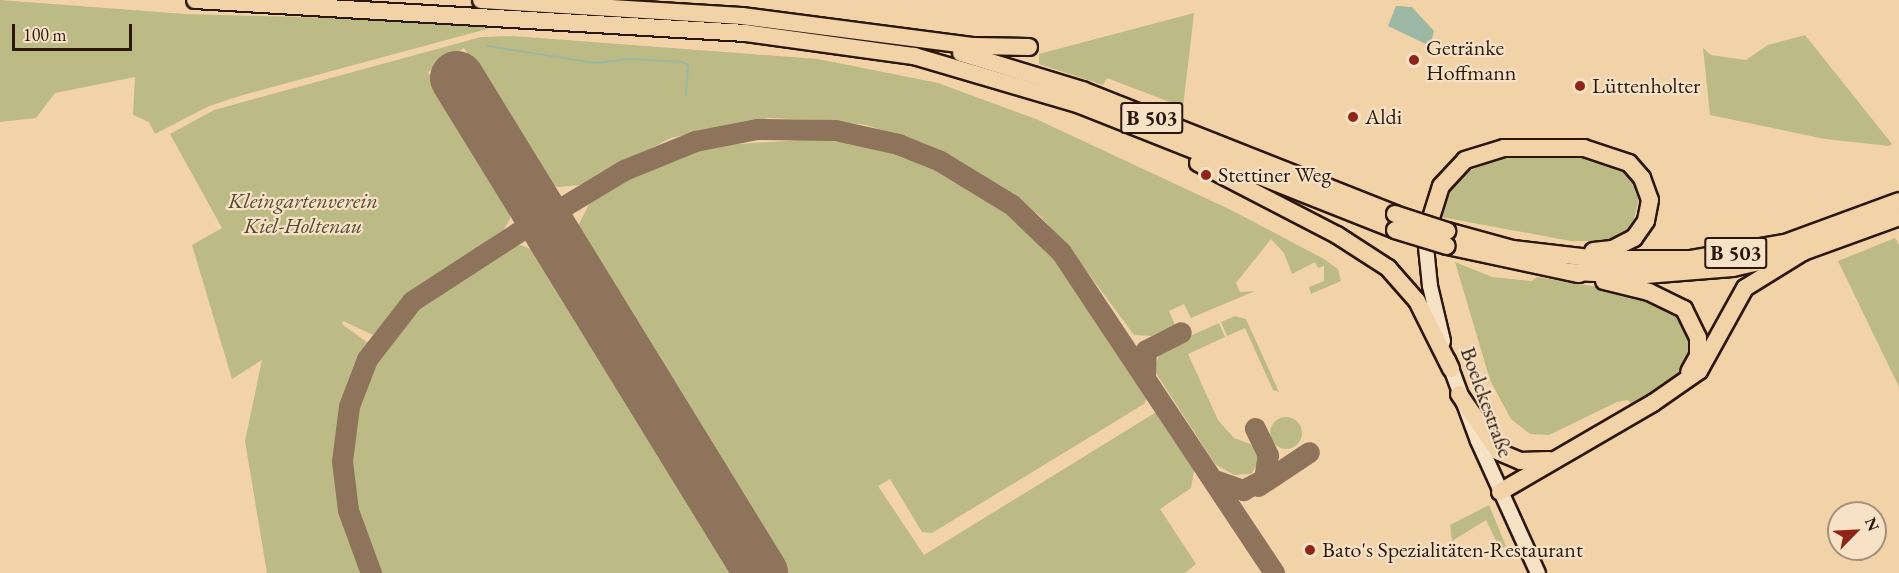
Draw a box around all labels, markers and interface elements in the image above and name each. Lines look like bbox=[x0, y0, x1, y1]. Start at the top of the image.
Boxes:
scale bar bbox=[15, 12, 135, 50]
text: 100 m bbox=[23, 23, 67, 46]
place label: Getränke Hoffmann bbox=[1426, 34, 1516, 86]
marker: Getränke Hoffmann bbox=[1407, 53, 1421, 67]
place label: Lüttenholter bbox=[1592, 73, 1700, 99]
marker: Lüttenholter bbox=[1573, 79, 1587, 93]
road number: B 503 bbox=[1119, 100, 1185, 136]
place label: Aldi bbox=[1365, 104, 1402, 130]
marker: Aldi bbox=[1346, 110, 1360, 124]
place label: Stettiner Weg bbox=[1218, 162, 1331, 188]
marker: Stettiner Weg bbox=[1199, 168, 1213, 182]
park label: Kleingartenverein Kiel-Holtenau bbox=[228, 187, 378, 238]
road number: B 503 bbox=[1703, 235, 1769, 271]
street label: Boelckestraße bbox=[1455, 343, 1519, 461]
north arrow bbox=[1827, 501, 1887, 561]
text: N bbox=[1860, 514, 1884, 534]
place label: Bato's Spezialitäten-Restaurant bbox=[1322, 537, 1583, 563]
marker: Bato's Spezialitäten-Restaurant bbox=[1303, 543, 1317, 557]

